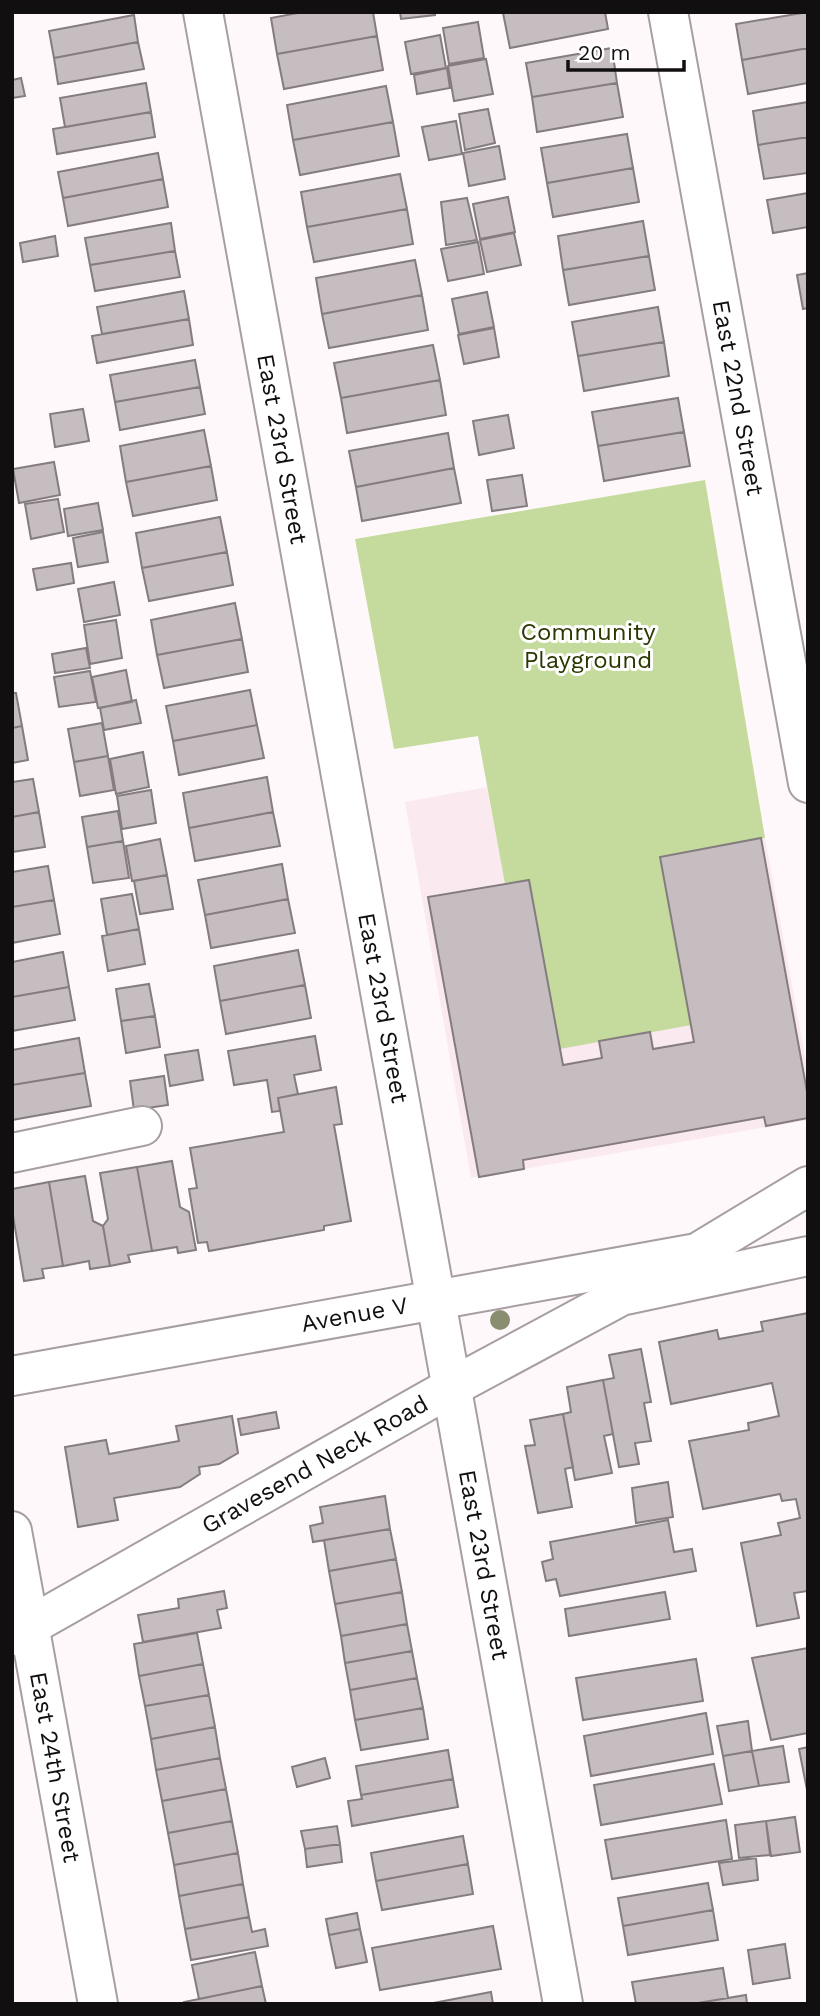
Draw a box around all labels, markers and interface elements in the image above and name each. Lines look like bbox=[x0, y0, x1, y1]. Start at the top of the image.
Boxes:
scale bar bbox=[568, 28, 684, 72]
text: 20 m bbox=[578, 40, 630, 65]
street label: East 22nd Street bbox=[707, 298, 770, 498]
street label: East 23rd Street bbox=[251, 352, 313, 546]
park label: Community Playground bbox=[520, 618, 656, 674]
street label: East 23rd Street bbox=[352, 911, 414, 1105]
street label: Avenue V bbox=[299, 1291, 410, 1338]
street label: Gravesend Neck Road bbox=[197, 1389, 433, 1540]
street label: East 23rd Street bbox=[453, 1468, 515, 1662]
street label: East 24th Street bbox=[24, 1670, 86, 1865]

